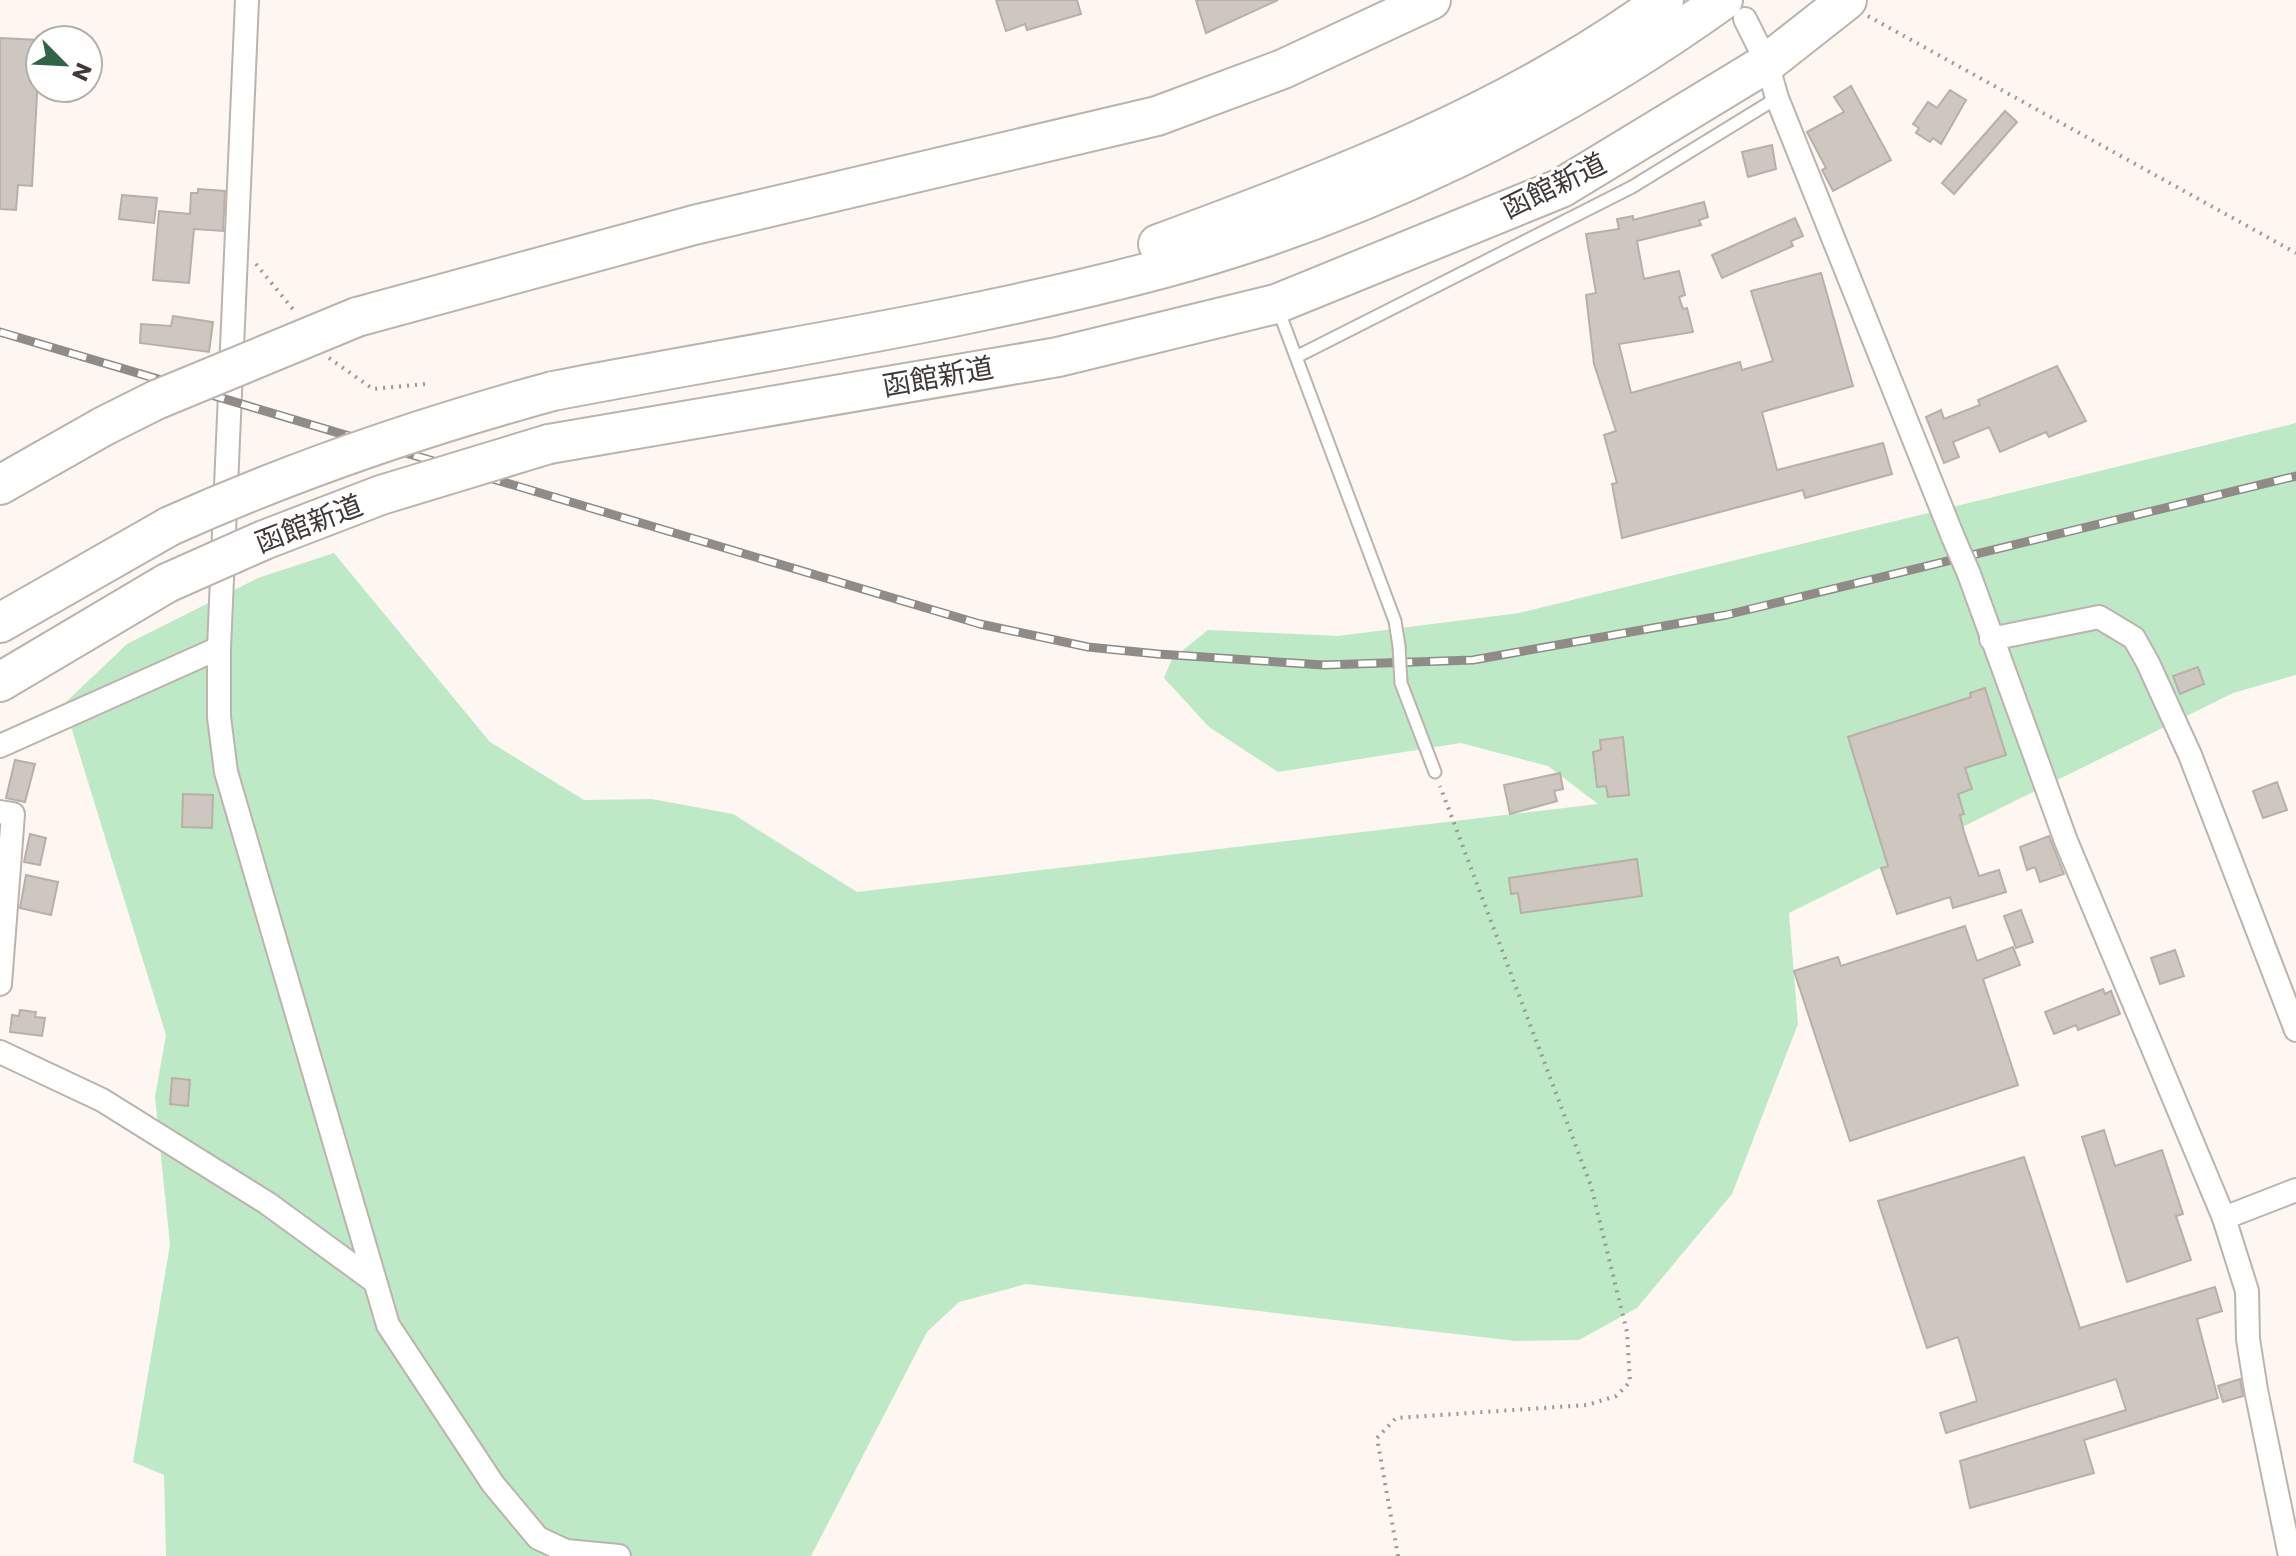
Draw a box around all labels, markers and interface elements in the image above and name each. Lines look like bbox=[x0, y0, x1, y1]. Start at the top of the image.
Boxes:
north arrow bbox=[24, 24, 104, 104]
text: N bbox=[64, 58, 99, 86]
street label: 函館新道 bbox=[1495, 144, 1613, 228]
street label: 函館新道 bbox=[879, 348, 997, 406]
street label: 函館新道 bbox=[250, 486, 368, 562]

